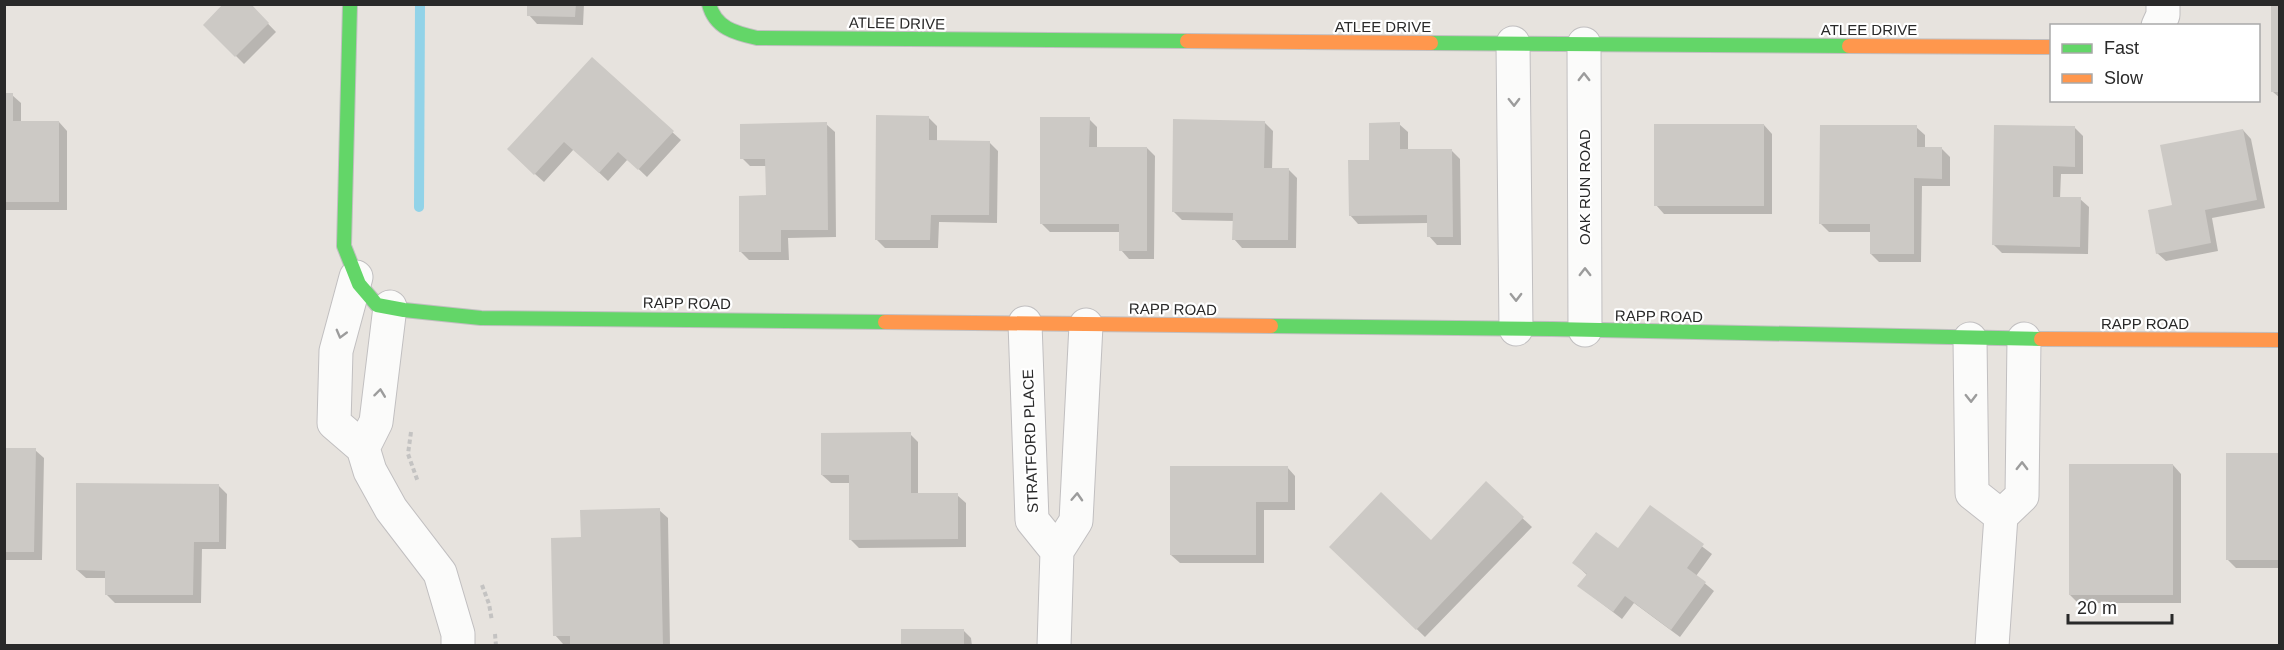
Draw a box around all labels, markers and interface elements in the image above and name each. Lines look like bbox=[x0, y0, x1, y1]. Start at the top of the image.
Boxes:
street label: ATLEE DRIVE bbox=[849, 14, 945, 32]
street label: ATLEE DRIVE bbox=[1335, 18, 1431, 35]
street label: ATLEE DRIVE bbox=[1821, 21, 1917, 38]
legend bbox=[2050, 24, 2260, 102]
text: Fast bbox=[2104, 38, 2139, 58]
text: Slow bbox=[2104, 68, 2144, 88]
one-way arrow bbox=[1578, 72, 1590, 81]
one-way arrow bbox=[1508, 97, 1520, 106]
street label: OAK RUN ROAD bbox=[1576, 129, 1593, 245]
one-way arrow bbox=[1579, 267, 1591, 276]
one-way arrow bbox=[1510, 292, 1522, 301]
street label: RAPP ROAD bbox=[643, 294, 731, 312]
street label: RAPP ROAD bbox=[1129, 300, 1217, 318]
street label: RAPP ROAD bbox=[1615, 307, 1703, 325]
street label: RAPP ROAD bbox=[2101, 315, 2189, 332]
one-way arrow bbox=[336, 328, 348, 338]
street label: STRATFORD PLACE bbox=[1019, 369, 1041, 513]
one-way arrow bbox=[373, 388, 386, 398]
one-way arrow bbox=[1965, 393, 1977, 402]
one-way arrow bbox=[2016, 462, 2028, 471]
one-way arrow bbox=[1070, 493, 1083, 502]
scale bar bbox=[2068, 587, 2172, 625]
text: 20 m bbox=[2077, 598, 2117, 618]

